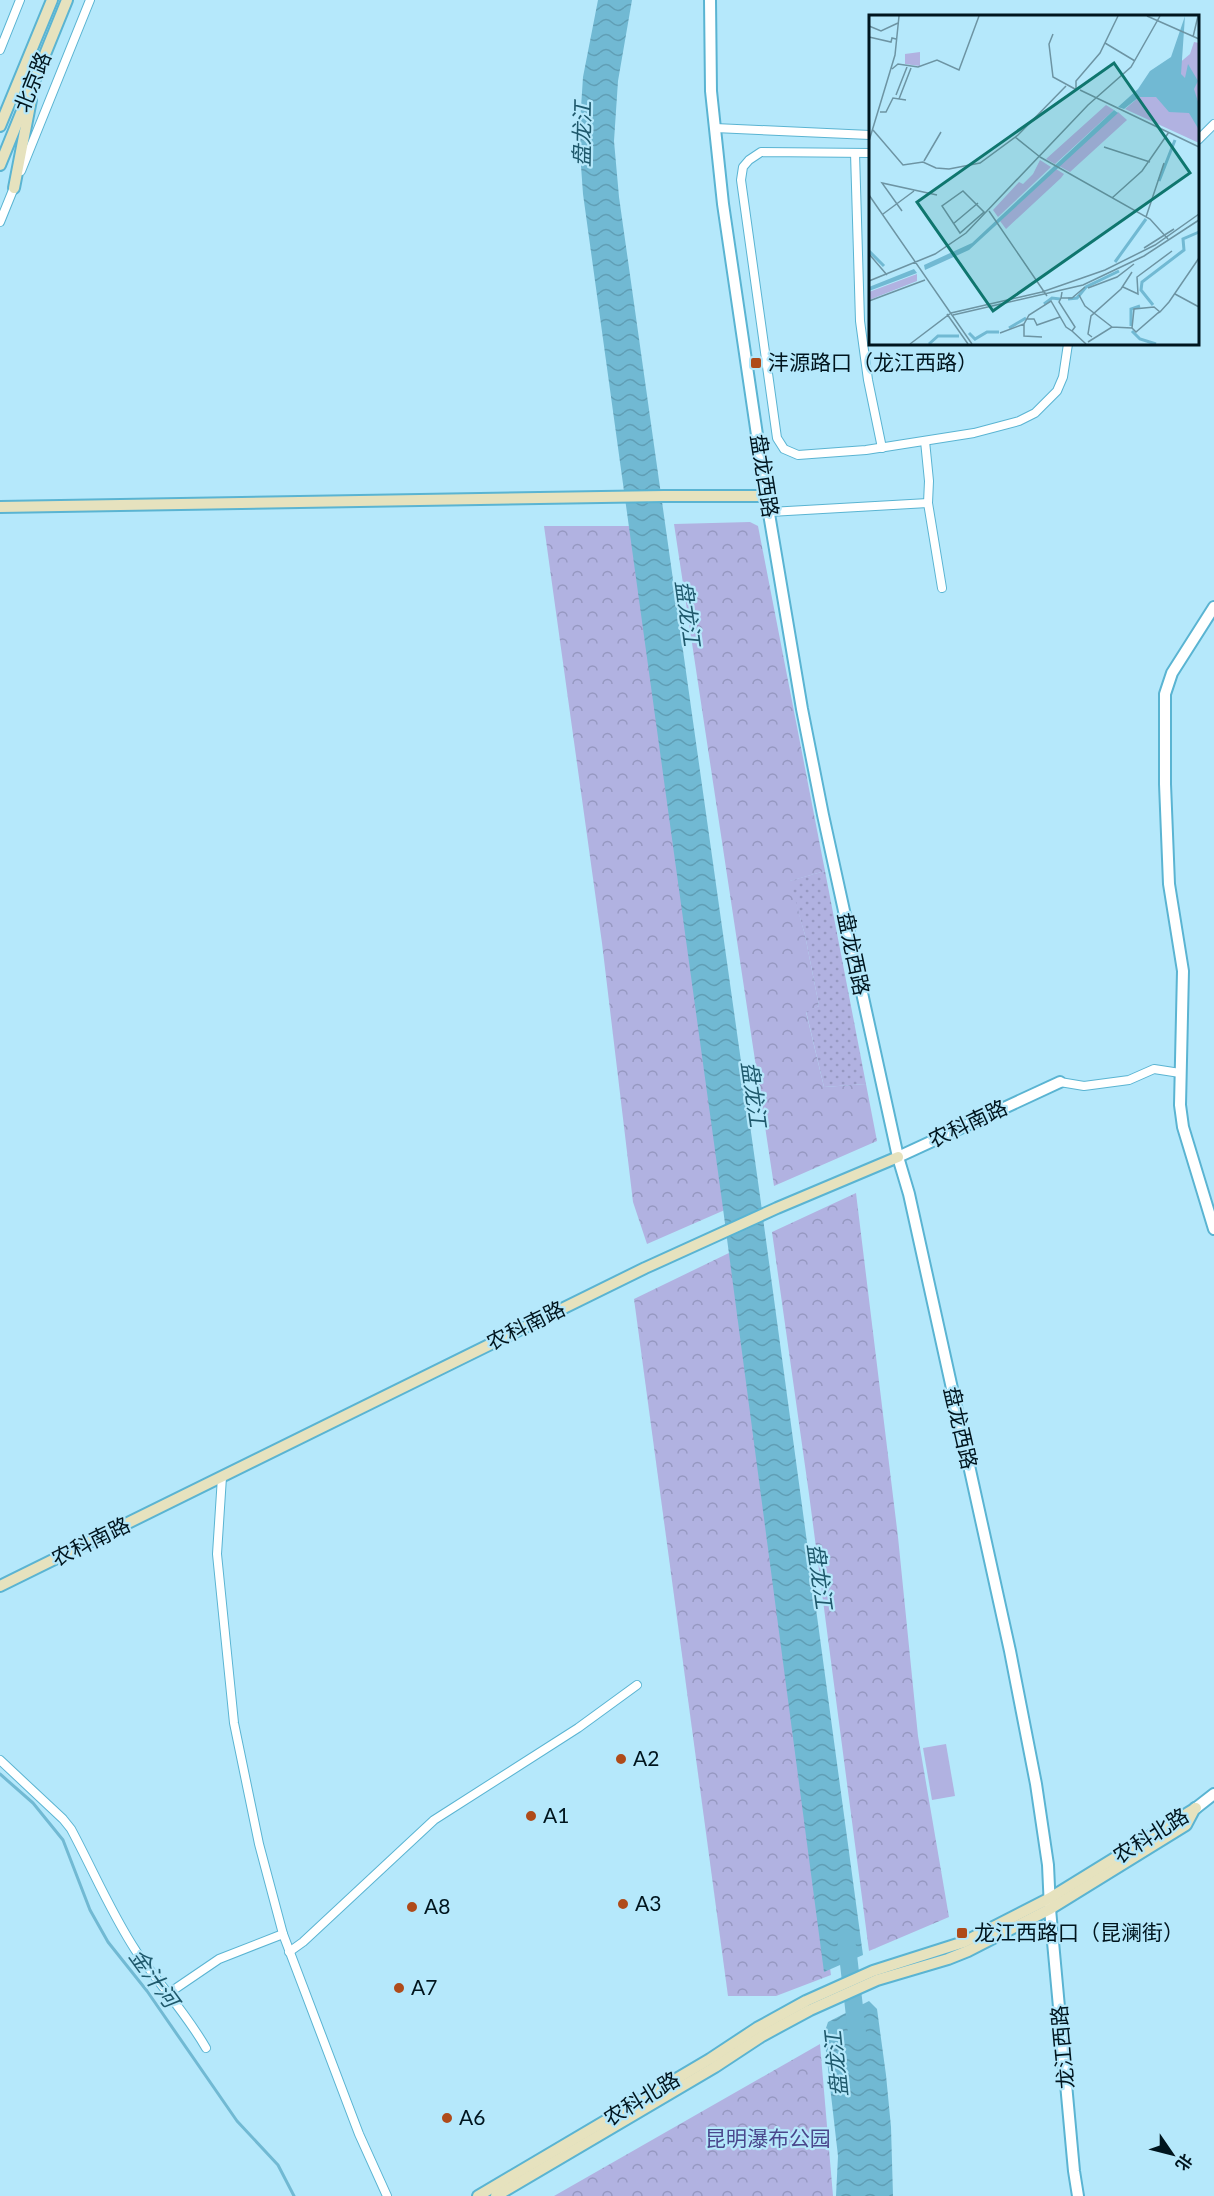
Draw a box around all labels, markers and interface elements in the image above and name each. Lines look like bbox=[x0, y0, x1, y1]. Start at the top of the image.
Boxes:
inset map bbox=[869, 15, 1199, 345]
street label: 北京路 bbox=[8, 48, 55, 115]
water label: 盘龙江 bbox=[567, 99, 596, 167]
place label: 沣源路口（龙江西路） bbox=[768, 349, 978, 374]
marker: 沣源路口（龙江西路） bbox=[749, 356, 763, 370]
street label: 盘龙西路 bbox=[747, 432, 784, 519]
water label: 盘龙江 bbox=[671, 578, 707, 649]
street label: 盘龙西路 bbox=[834, 910, 875, 997]
water label: 盘龙江 bbox=[737, 1059, 773, 1130]
street label: 农科南路 bbox=[924, 1094, 1011, 1152]
street label: 农科南路 bbox=[482, 1295, 569, 1354]
street label: 盘龙西路 bbox=[940, 1384, 983, 1471]
street label: 农科南路 bbox=[47, 1511, 134, 1570]
water label: 盘龙江 bbox=[803, 1541, 839, 1612]
place label: A2 bbox=[633, 1745, 659, 1770]
marker: A2 bbox=[614, 1752, 628, 1766]
place label: A1 bbox=[543, 1802, 569, 1827]
street label: 农科北路 bbox=[1108, 1802, 1192, 1868]
marker: A1 bbox=[524, 1809, 538, 1823]
place label: A3 bbox=[635, 1890, 661, 1915]
place label: A8 bbox=[424, 1893, 450, 1918]
marker: A3 bbox=[616, 1897, 630, 1911]
marker: A8 bbox=[405, 1900, 419, 1914]
place label: 龙江西路口（昆澜街） bbox=[974, 1919, 1184, 1944]
marker: 龙江西路口（昆澜街） bbox=[955, 1926, 969, 1940]
water label: 金汁河 bbox=[124, 1943, 187, 2016]
place label: A7 bbox=[411, 1974, 437, 1999]
marker: A7 bbox=[392, 1981, 406, 1995]
street label: 龙江西路 bbox=[1045, 2004, 1078, 2090]
water label: 盘龙江 bbox=[818, 2028, 852, 2098]
street label: 农科北路 bbox=[599, 2065, 684, 2130]
place label: A6 bbox=[459, 2104, 485, 2129]
marker: A6 bbox=[440, 2111, 454, 2125]
north arrow bbox=[1142, 2124, 1202, 2184]
park label: 昆明瀑布公园 bbox=[705, 2125, 831, 2150]
text: 北 bbox=[1172, 2151, 1197, 2175]

